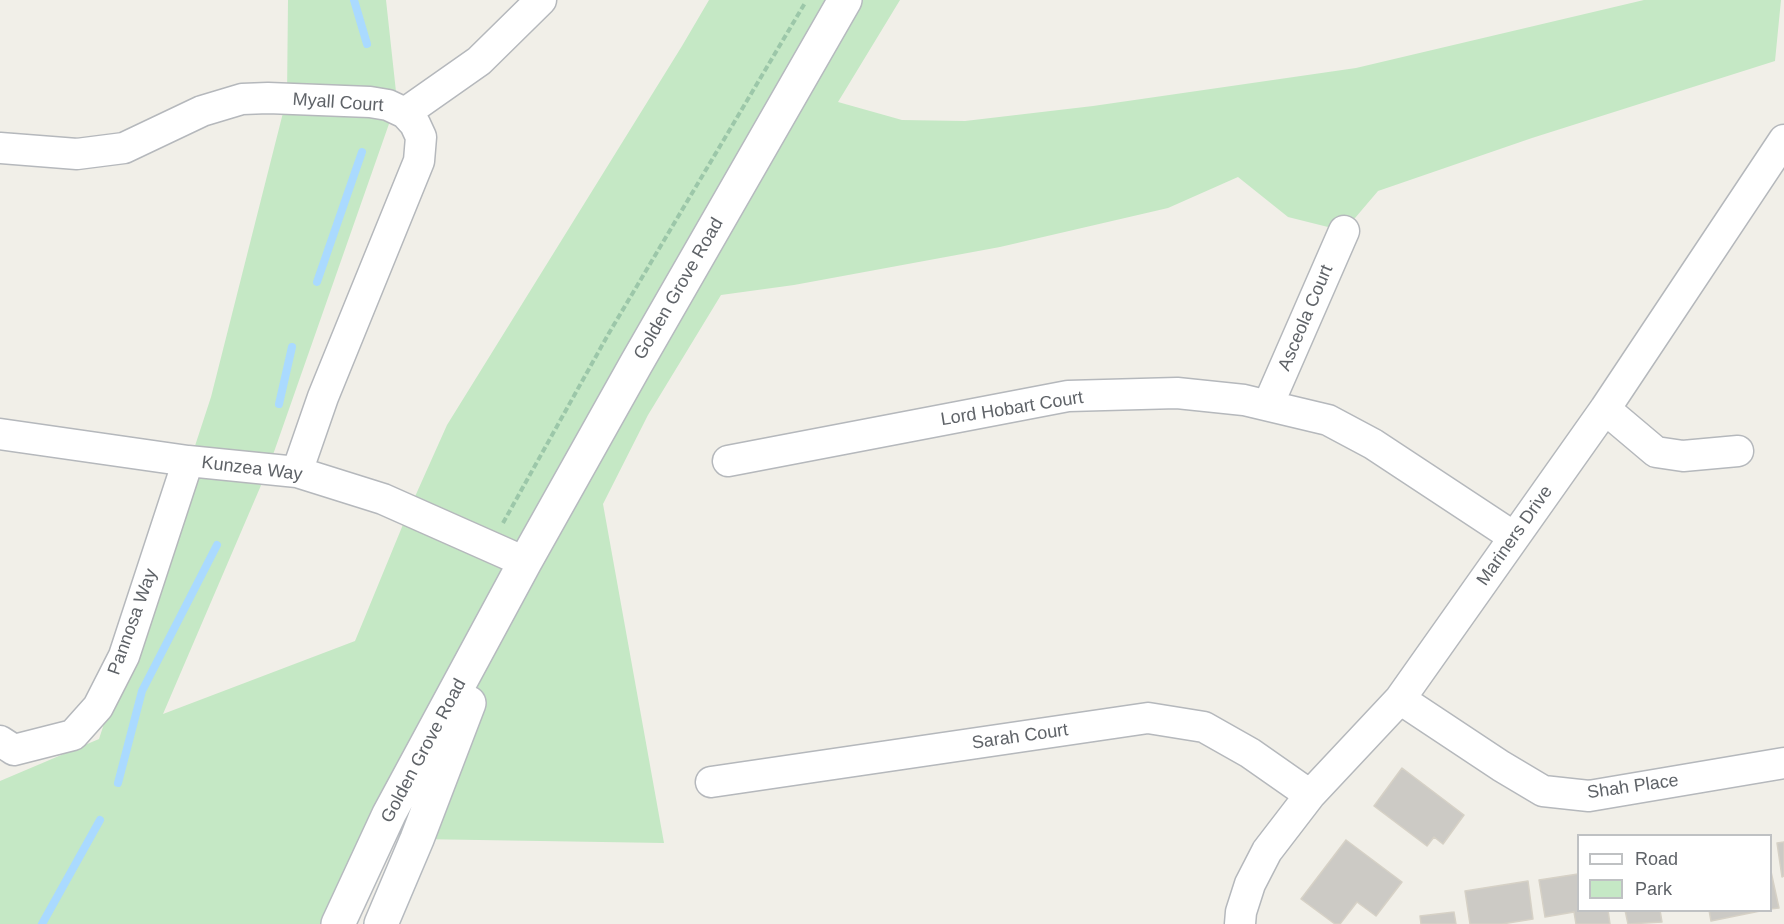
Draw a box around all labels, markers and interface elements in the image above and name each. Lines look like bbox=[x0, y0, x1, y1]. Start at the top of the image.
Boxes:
street label: Myall Court bbox=[292, 89, 384, 117]
street label: Golden Grove Road bbox=[630, 214, 728, 364]
street label: Asceola Court bbox=[1274, 262, 1338, 374]
street label: Lord Hobart Court bbox=[939, 387, 1085, 431]
street label: Kunzea Way bbox=[200, 452, 304, 486]
street label: Mariners Drive bbox=[1473, 482, 1557, 590]
street label: Pannosa Way bbox=[104, 566, 162, 678]
street label: Golden Grove Road bbox=[377, 675, 471, 827]
street label: Sarah Court bbox=[970, 720, 1070, 754]
street label: Shah Place bbox=[1586, 770, 1680, 804]
legend bbox=[1577, 834, 1772, 912]
text: Road bbox=[1635, 849, 1678, 869]
text: Park bbox=[1635, 879, 1672, 899]

